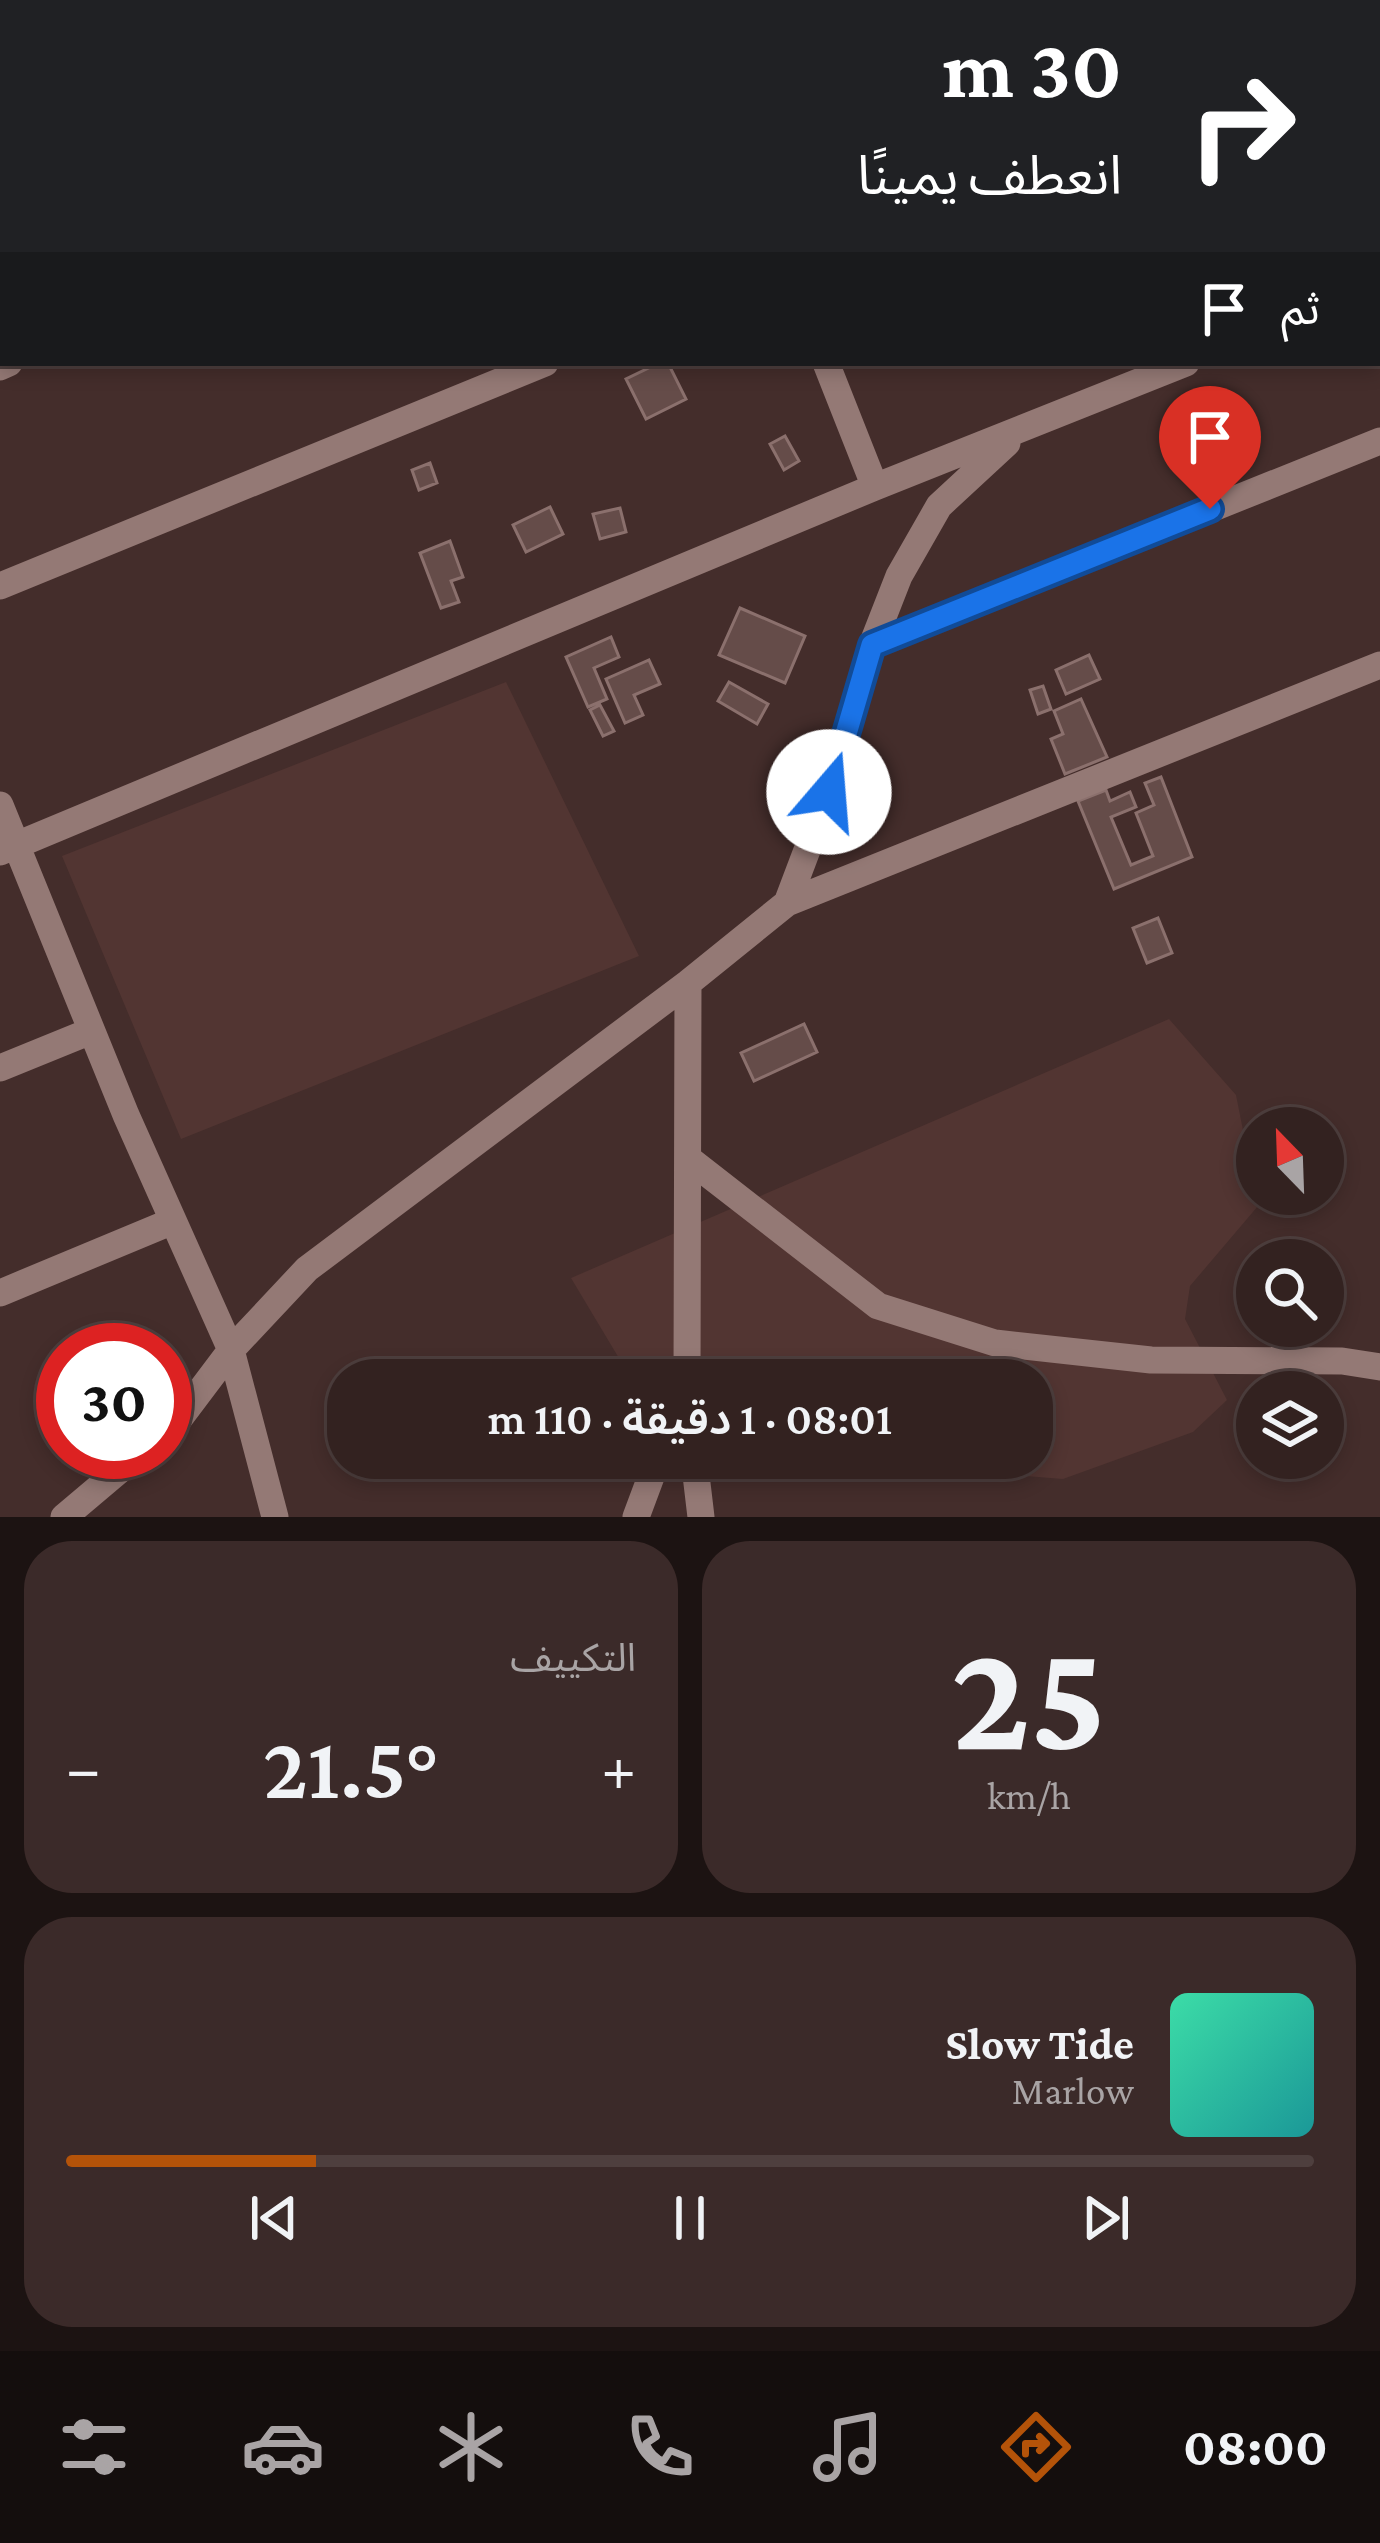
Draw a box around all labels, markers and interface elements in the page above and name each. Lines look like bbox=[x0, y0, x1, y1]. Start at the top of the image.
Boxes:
text: 30 m bbox=[943, 22, 1122, 115]
icon: right bbox=[1164, 48, 1320, 204]
text: انعطف يمينًا bbox=[857, 146, 1122, 206]
icon: arrive bbox=[1191, 276, 1257, 342]
text: ثم bbox=[1281, 284, 1320, 334]
pin bbox=[1159, 386, 1261, 509]
icon: arrive bbox=[1177, 404, 1243, 470]
position arrow bbox=[766, 729, 892, 855]
north arrow bbox=[1236, 1107, 1344, 1215]
map controls bbox=[1236, 1107, 1344, 1479]
button: search bbox=[1236, 1239, 1344, 1347]
speed limit sign: 30 bbox=[36, 1323, 192, 1479]
button: layers bbox=[1236, 1371, 1344, 1479]
text: 08:01 · 1 دقيقة · 110 m bbox=[488, 1394, 892, 1444]
text: 25 bbox=[951, 1609, 1107, 1783]
text: التكييف bbox=[510, 1636, 636, 1679]
text: 21.5° bbox=[263, 1717, 439, 1817]
text: − bbox=[66, 1731, 101, 1804]
text: + bbox=[601, 1731, 636, 1804]
text: km/h bbox=[987, 1774, 1071, 1817]
text: Slow Tide bbox=[945, 2019, 1134, 2069]
text: Marlow bbox=[1012, 2069, 1134, 2112]
icon: previous bbox=[241, 2185, 307, 2251]
icon: pause bbox=[657, 2185, 723, 2251]
icon: next bbox=[1073, 2185, 1139, 2251]
icon: filters bbox=[52, 2405, 136, 2489]
icon: car bbox=[241, 2405, 325, 2489]
icon: climate bbox=[429, 2405, 513, 2489]
icon: phone bbox=[618, 2405, 702, 2489]
icon: music bbox=[806, 2405, 890, 2489]
icon: directions bbox=[994, 2405, 1078, 2489]
text: 08:00 bbox=[1183, 2417, 1328, 2477]

